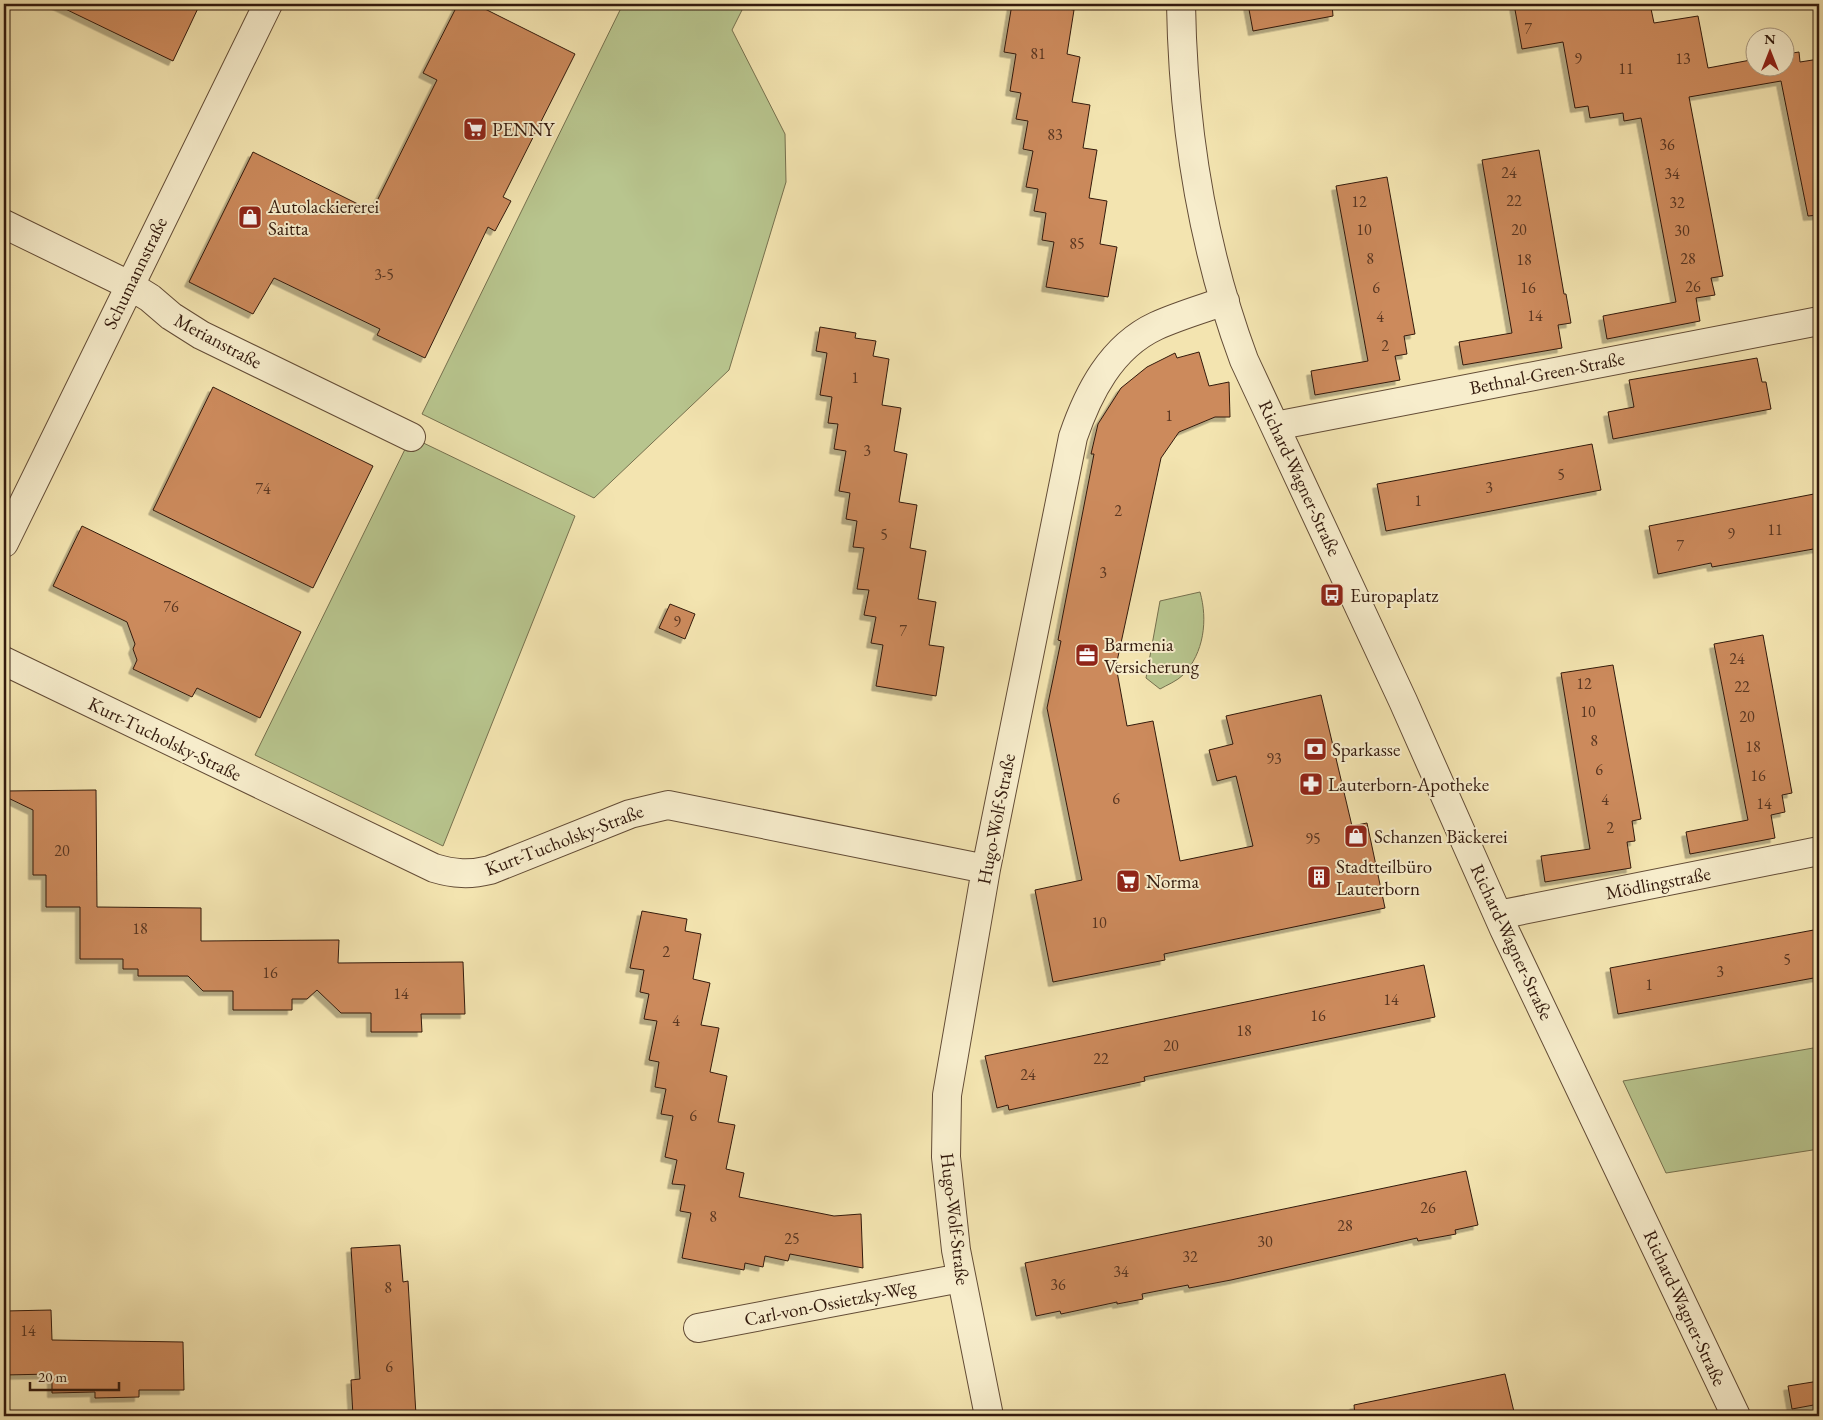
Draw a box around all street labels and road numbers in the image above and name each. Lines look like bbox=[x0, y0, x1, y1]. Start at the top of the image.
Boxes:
street label: Schumannstraße bbox=[97, 213, 173, 333]
street label: Merianstraße bbox=[170, 307, 266, 375]
street label: Bethnal-Green-Straße bbox=[1467, 346, 1627, 400]
street label: Richard-Wagner-Straße bbox=[1253, 396, 1347, 560]
street label: Kurt-Tucholsky-Straße bbox=[84, 691, 246, 787]
street label: Hugo-Wolf-Straße bbox=[971, 751, 1021, 887]
street label: Kurt-Tucholsky-Straße bbox=[481, 798, 647, 882]
street label: Richard-Wagner-Straße bbox=[1465, 860, 1559, 1024]
street label: Mödlingstraße bbox=[1603, 861, 1713, 905]
street label: Hugo-Wolf-Straße bbox=[934, 1151, 976, 1287]
street label: Richard-Wagner-Straße bbox=[1638, 1226, 1732, 1390]
street label: Carl-von-Ossietzky-Weg bbox=[742, 1274, 918, 1332]

